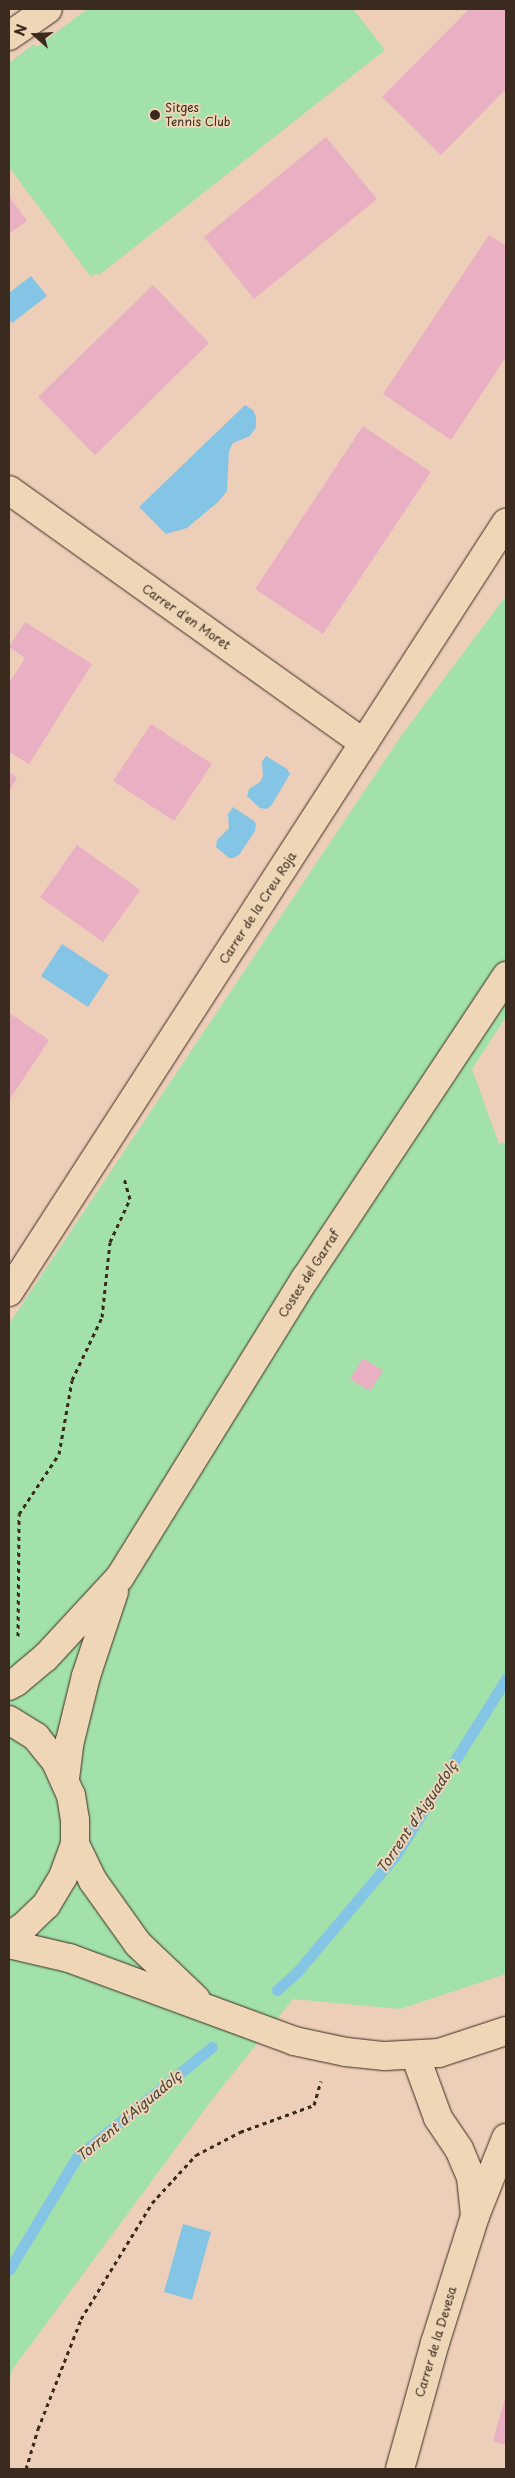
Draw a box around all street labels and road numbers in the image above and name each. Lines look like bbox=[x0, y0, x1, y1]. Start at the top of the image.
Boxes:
street label: Carrer d'en Moret bbox=[139, 581, 233, 653]
street label: Carrer de la Creu Roja bbox=[216, 849, 300, 967]
street label: Costes del Garraf bbox=[275, 1227, 343, 1321]
street label: Carrer de la Devesa bbox=[412, 2284, 460, 2400]

